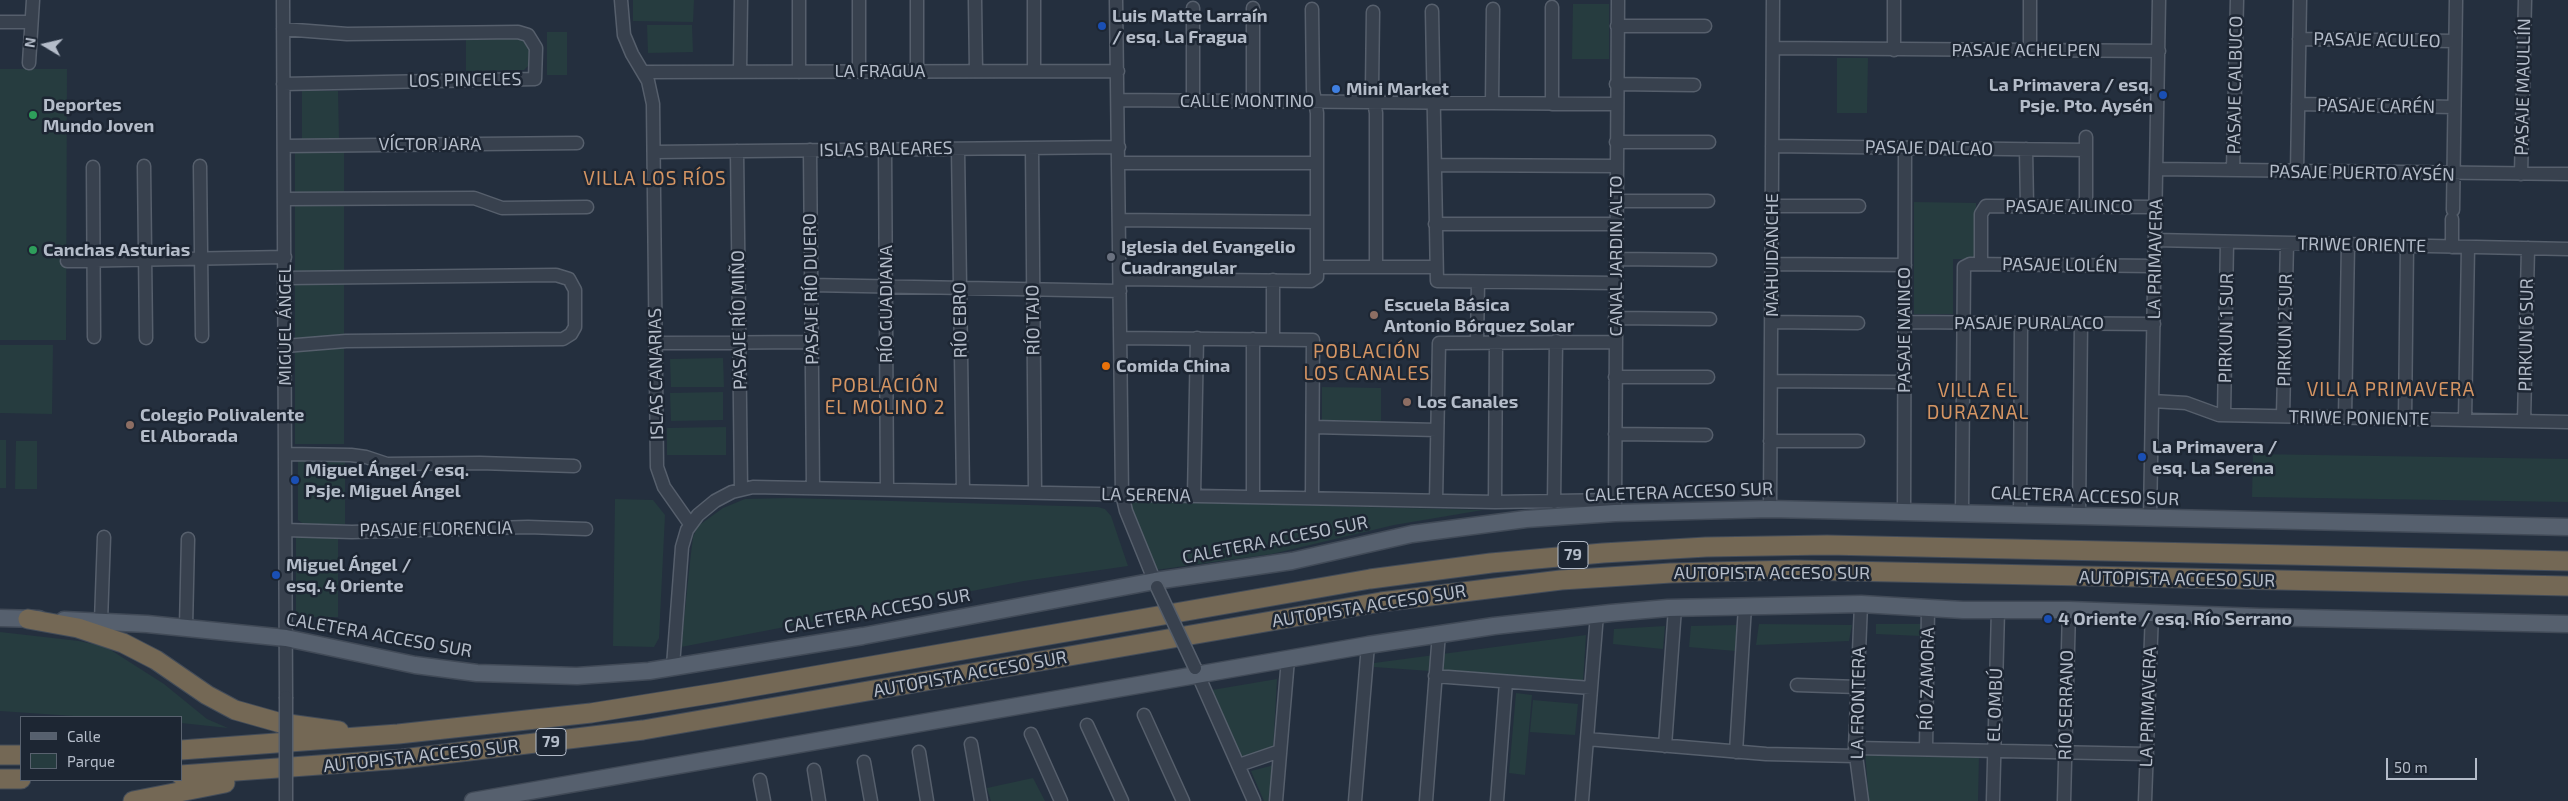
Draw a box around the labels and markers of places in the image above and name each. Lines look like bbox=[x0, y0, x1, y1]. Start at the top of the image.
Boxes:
place label: Luis Matte Larraín / esq. La Fragua bbox=[1112, 5, 1268, 48]
marker: Luis Matte Larraín / esq. La Fragua bbox=[1096, 20, 1108, 32]
place label: La Primavera / esq. Psje. Pto. Aysén bbox=[1989, 74, 2153, 116]
place label: Mini Market bbox=[1346, 78, 1449, 100]
marker: Mini Market bbox=[1330, 83, 1342, 95]
marker: La Primavera / esq. Psje. Pto. Aysén bbox=[2157, 89, 2169, 101]
place label: Deportes Mundo Joven bbox=[43, 94, 154, 136]
marker: Deportes Mundo Joven bbox=[27, 109, 39, 121]
place label: Iglesia del Evangelio Cuadrangular bbox=[1121, 236, 1296, 278]
place label: Canchas Asturias bbox=[43, 239, 190, 261]
marker: Canchas Asturias bbox=[27, 244, 39, 256]
marker: Iglesia del Evangelio Cuadrangular bbox=[1105, 251, 1117, 263]
place label: Escuela Básica Antonio Bórquez Solar bbox=[1384, 294, 1574, 336]
marker: Escuela Básica Antonio Bórquez Solar bbox=[1368, 309, 1380, 321]
place label: Comida China bbox=[1116, 355, 1230, 377]
marker: Comida China bbox=[1100, 360, 1112, 372]
place label: Los Canales bbox=[1417, 391, 1518, 413]
marker: Los Canales bbox=[1401, 396, 1413, 408]
place label: Colegio Polivalente El Alborada bbox=[140, 404, 304, 446]
marker: Colegio Polivalente El Alborada bbox=[124, 419, 136, 431]
place label: La Primavera / esq. La Serena bbox=[2152, 436, 2278, 478]
marker: La Primavera / esq. La Serena bbox=[2136, 451, 2148, 463]
place label: Miguel Ángel / esq. Psje. Miguel Ángel bbox=[305, 459, 469, 502]
marker: Miguel Ángel / esq. Psje. Miguel Ángel bbox=[289, 474, 301, 486]
place label: Miguel Ángel / esq. 4 Oriente bbox=[286, 554, 411, 596]
marker: Miguel Ángel / esq. 4 Oriente bbox=[270, 569, 282, 581]
place label: 4 Oriente / esq. Río Serrano bbox=[2058, 608, 2292, 630]
marker: 4 Oriente / esq. Río Serrano bbox=[2042, 613, 2054, 625]

